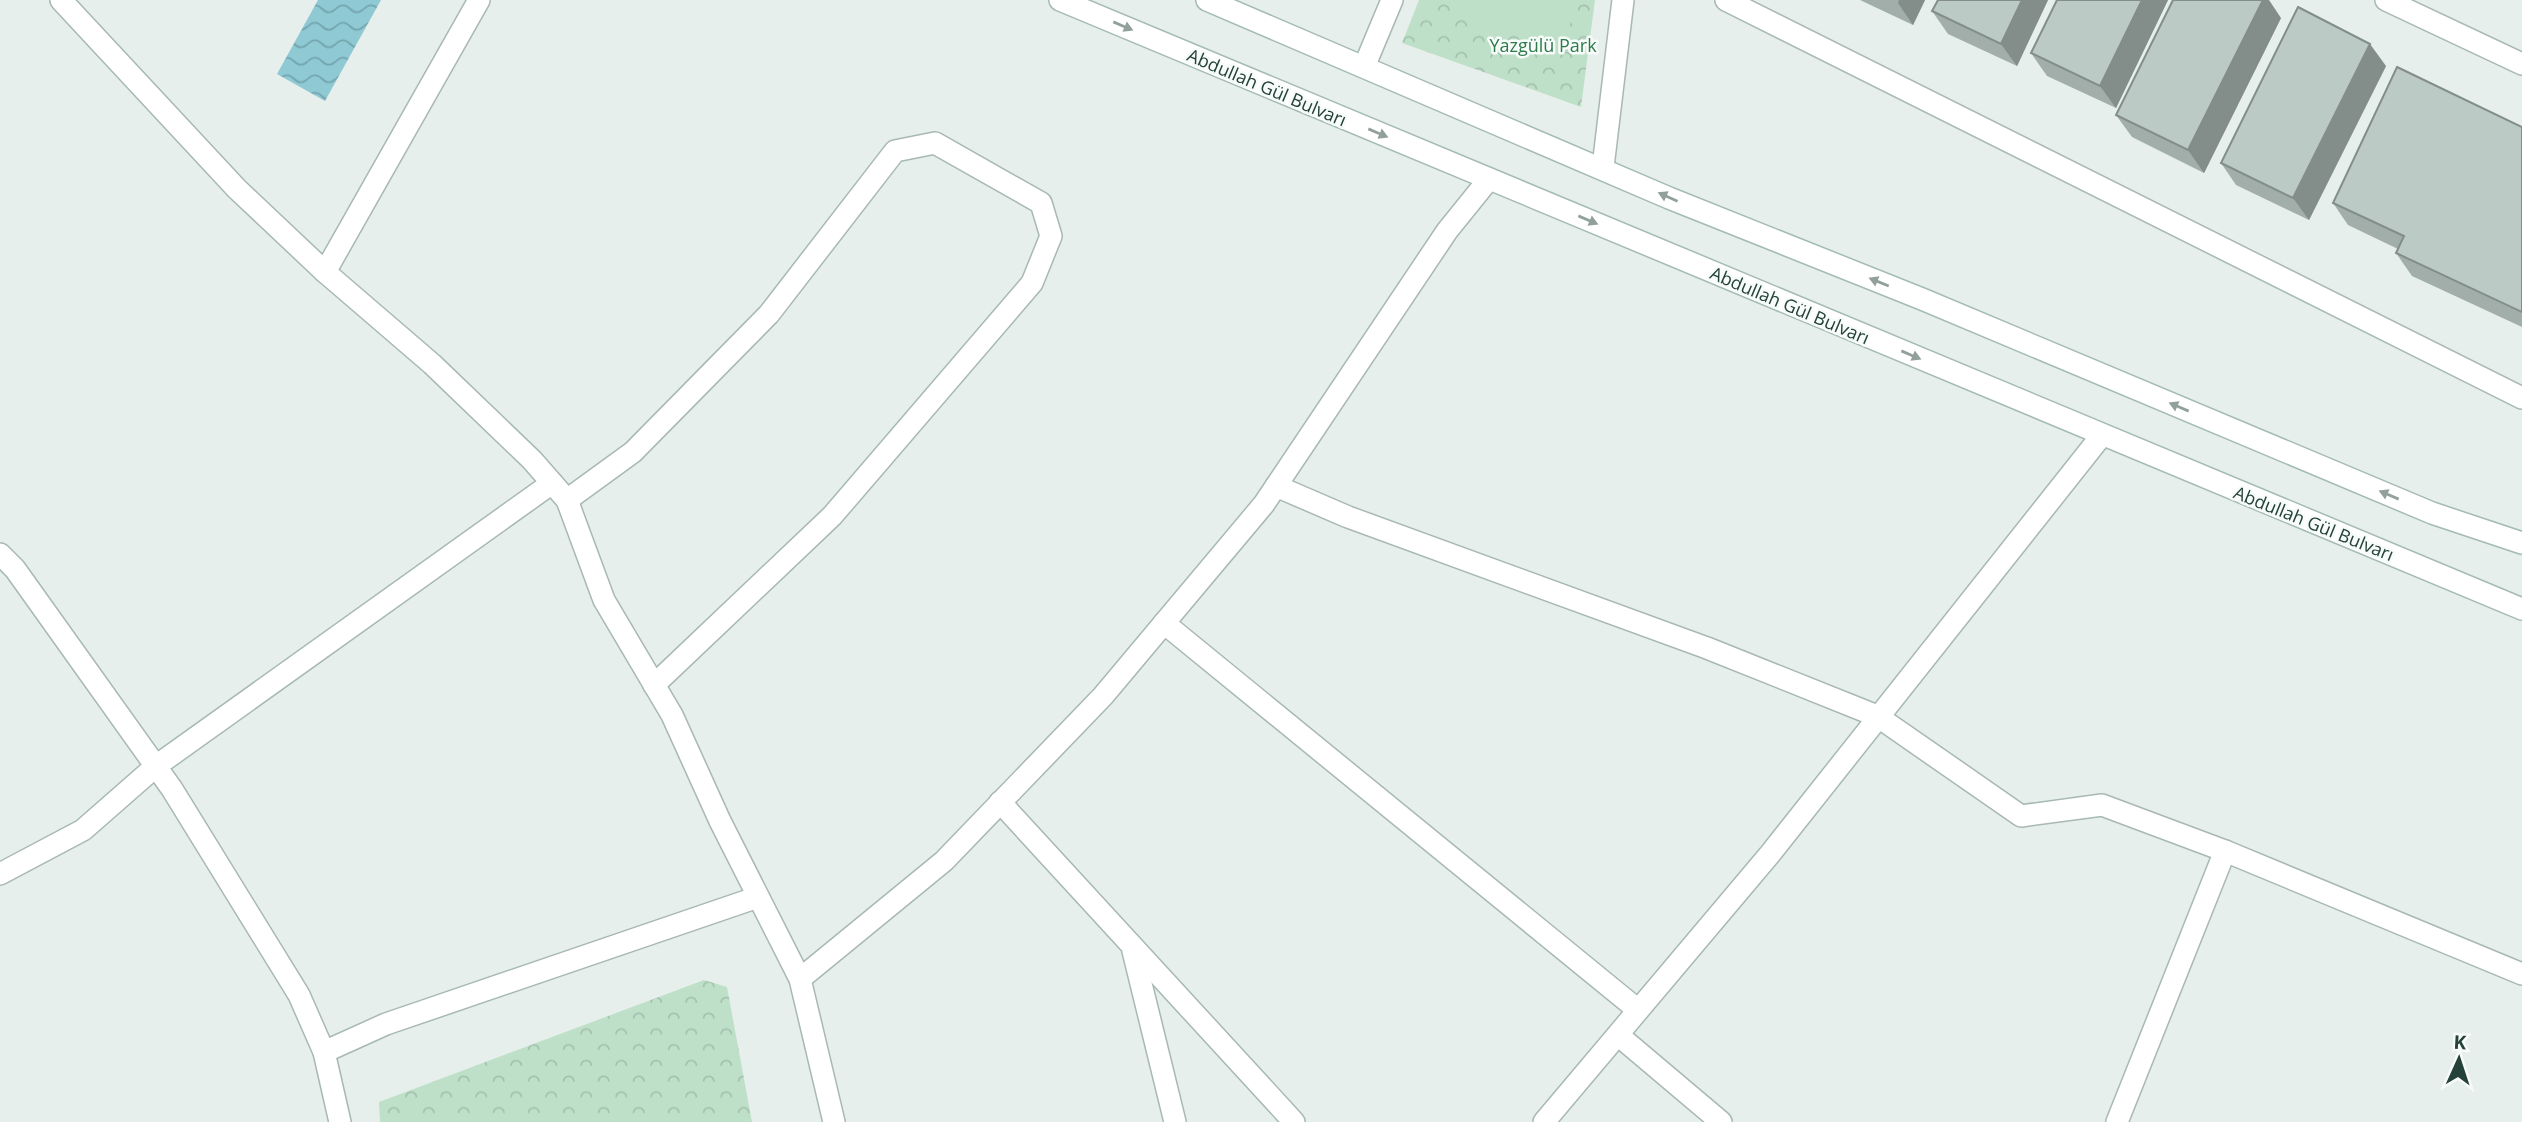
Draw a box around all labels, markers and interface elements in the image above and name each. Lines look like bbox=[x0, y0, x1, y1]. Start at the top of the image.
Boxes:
one-way arrow bbox=[1112, 21, 1133, 32]
park label: Yazgülü Park bbox=[1489, 33, 1597, 57]
street label: Abdullah Gül Bulvarı bbox=[1184, 43, 1350, 131]
one-way arrow bbox=[1368, 127, 1389, 138]
one-way arrow bbox=[1657, 191, 1678, 202]
one-way arrow bbox=[1577, 215, 1598, 226]
street label: Abdullah Gül Bulvarı bbox=[1707, 261, 1873, 349]
one-way arrow bbox=[1868, 276, 1889, 287]
one-way arrow bbox=[1900, 350, 1921, 361]
one-way arrow bbox=[2169, 401, 2189, 413]
street label: Abdullah Gül Bulvarı bbox=[2230, 480, 2398, 566]
one-way arrow bbox=[2379, 489, 2399, 501]
north arrow bbox=[2424, 1024, 2494, 1094]
text: K bbox=[2453, 1029, 2467, 1055]

